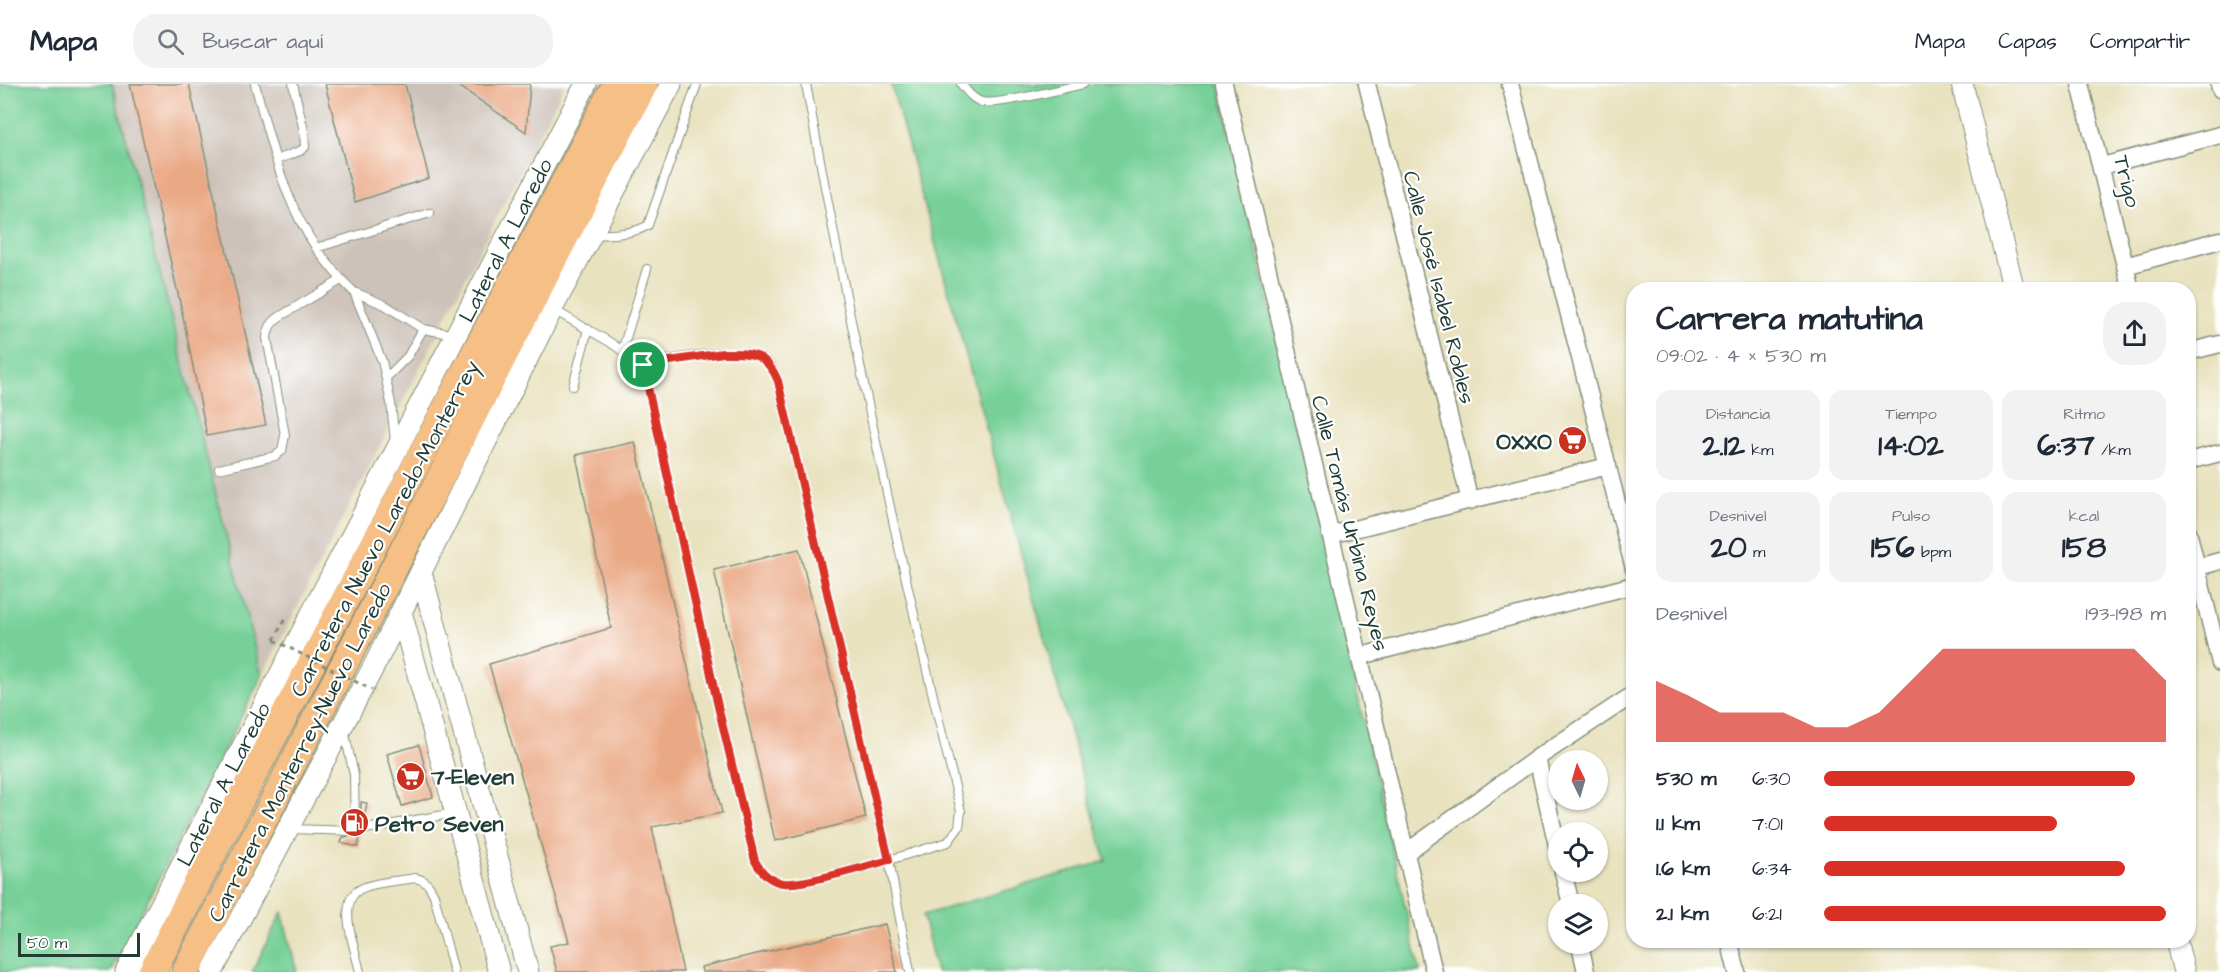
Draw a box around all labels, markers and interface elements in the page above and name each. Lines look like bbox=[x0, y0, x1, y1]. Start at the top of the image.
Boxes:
search box bbox=[133, 14, 553, 68]
text: Mapa bbox=[30, 22, 97, 61]
icon: search bbox=[154, 25, 187, 58]
text: Buscar aquí bbox=[202, 26, 323, 57]
text: Mapa bbox=[1915, 27, 1965, 56]
text: Capas bbox=[1998, 27, 2057, 56]
text: Compartir bbox=[2090, 27, 2190, 56]
street label: Trigo bbox=[2104, 152, 2148, 212]
street label: Lateral A Laredo bbox=[452, 153, 561, 328]
street label: Calle José Isabel Robles bbox=[1395, 168, 1483, 407]
text: Carrera matutina bbox=[1656, 296, 1923, 342]
button: share bbox=[2103, 302, 2166, 365]
pin bbox=[617, 339, 668, 390]
text: 09:02 · 4 × 530 m bbox=[1656, 342, 1826, 370]
icon: arrive bbox=[626, 348, 659, 381]
street label: Carretera Nuevo Laredo-Monterrey bbox=[283, 355, 488, 703]
street label: Calle Tomás Urbina Reyes bbox=[1302, 392, 1396, 655]
text: Distancia bbox=[1706, 403, 1770, 425]
text: Tiempo bbox=[1885, 403, 1937, 425]
text: Ritmo bbox=[2063, 403, 2105, 425]
supermarket icon: OXXO bbox=[1557, 425, 1589, 457]
text: 2.12 bbox=[1702, 425, 1745, 467]
text: 14:02 bbox=[1878, 425, 1944, 467]
text: 6:37 bbox=[2037, 425, 2095, 467]
place label: OXXO bbox=[1496, 427, 1552, 458]
text: km bbox=[1745, 439, 1774, 461]
text: /km bbox=[2095, 439, 2131, 461]
text: Desnivel bbox=[1710, 505, 1766, 527]
text: Pulso bbox=[1892, 505, 1930, 527]
text: kcal bbox=[2069, 505, 2099, 527]
text: 20 bbox=[1711, 527, 1747, 569]
text: 156 bbox=[1871, 527, 1915, 569]
text: 158 bbox=[2062, 527, 2106, 569]
text: m bbox=[1747, 541, 1765, 563]
text: bpm bbox=[1915, 541, 1951, 563]
street label: Carretera Monterrey-Nuevo Laredo bbox=[201, 577, 401, 928]
text: Desnivel bbox=[1656, 600, 1727, 628]
text: 193–198 m bbox=[2085, 600, 2166, 628]
street label: Lateral A Laredo bbox=[170, 697, 279, 872]
north arrow bbox=[1548, 750, 1608, 810]
map controls bbox=[1548, 750, 1608, 954]
supermarket icon: 7-Eleven bbox=[394, 760, 426, 792]
place label: 7-Eleven bbox=[430, 762, 514, 793]
text: 530 m bbox=[1656, 765, 1717, 793]
text: 6:30 bbox=[1752, 765, 1791, 793]
fuel station icon: Petro Seven bbox=[338, 807, 370, 839]
place label: Petro Seven bbox=[375, 809, 504, 840]
text: 1.1 km bbox=[1656, 810, 1700, 838]
text: 7:01 bbox=[1752, 810, 1783, 838]
button: locate bbox=[1548, 822, 1608, 882]
text: 1.6 km bbox=[1656, 855, 1710, 883]
text: 6:34 bbox=[1752, 855, 1792, 883]
button: layers bbox=[1548, 894, 1608, 954]
text: 2.1 km bbox=[1656, 900, 1709, 928]
text: 6:21 bbox=[1752, 900, 1782, 928]
scale bar bbox=[18, 930, 140, 958]
text: 50 m bbox=[27, 932, 67, 954]

